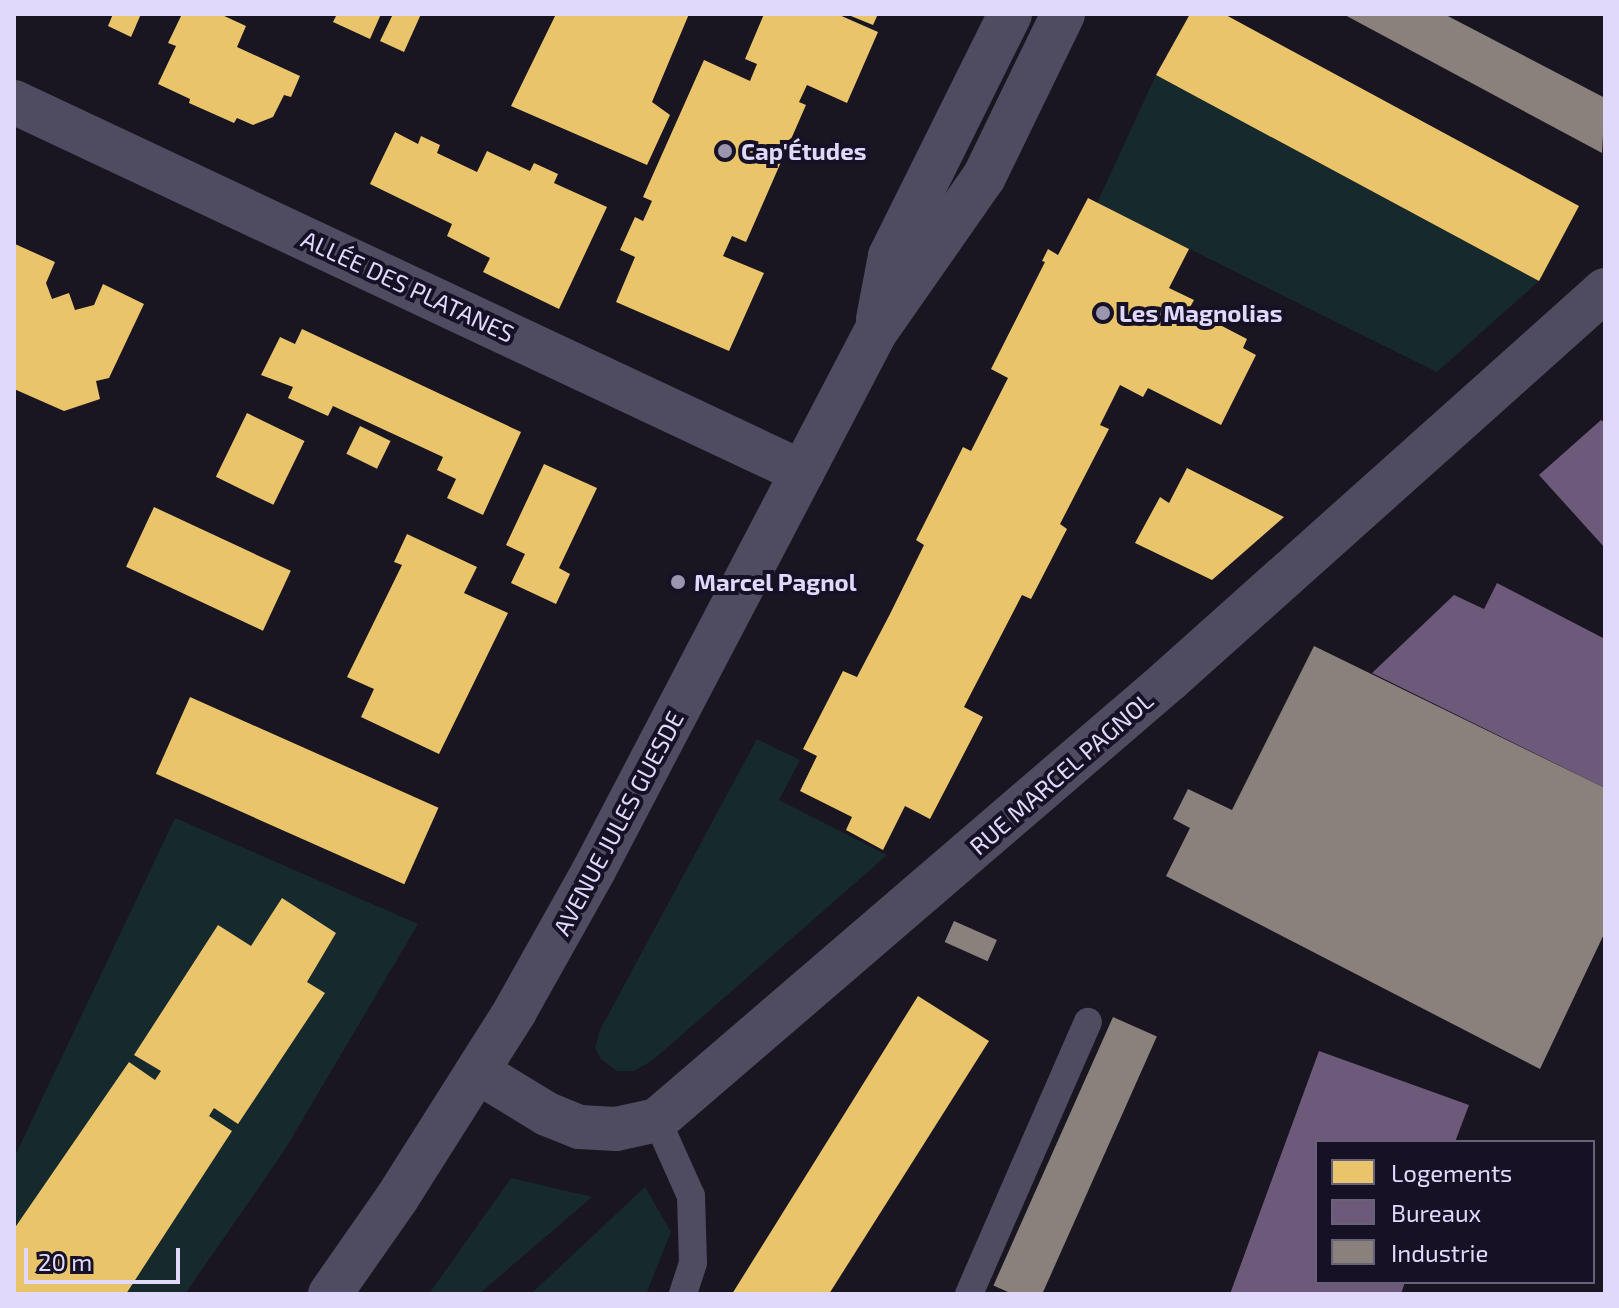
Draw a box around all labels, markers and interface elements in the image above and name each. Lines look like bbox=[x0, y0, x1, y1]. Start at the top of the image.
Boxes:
place label: Cap'Études bbox=[741, 137, 866, 165]
marker: Cap'Études bbox=[716, 142, 734, 160]
street label: ALLÉE DES PLATANES bbox=[297, 224, 519, 348]
place label: Les Magnolias bbox=[1119, 299, 1282, 327]
marker: Les Magnolias bbox=[1094, 304, 1112, 322]
place label: Marcel Pagnol bbox=[694, 568, 857, 596]
marker: Marcel Pagnol bbox=[669, 573, 687, 591]
street label: RUE MARCEL PAGNOL bbox=[963, 685, 1159, 861]
street label: AVENUE JULES GUESDE bbox=[547, 706, 689, 940]
legend bbox=[1315, 1140, 1595, 1284]
text: Logements bbox=[1391, 1158, 1512, 1187]
text: Bureaux bbox=[1391, 1198, 1481, 1227]
scale bar bbox=[28, 1232, 184, 1282]
text: Industrie bbox=[1391, 1238, 1488, 1267]
text: 20 m bbox=[38, 1247, 92, 1276]

